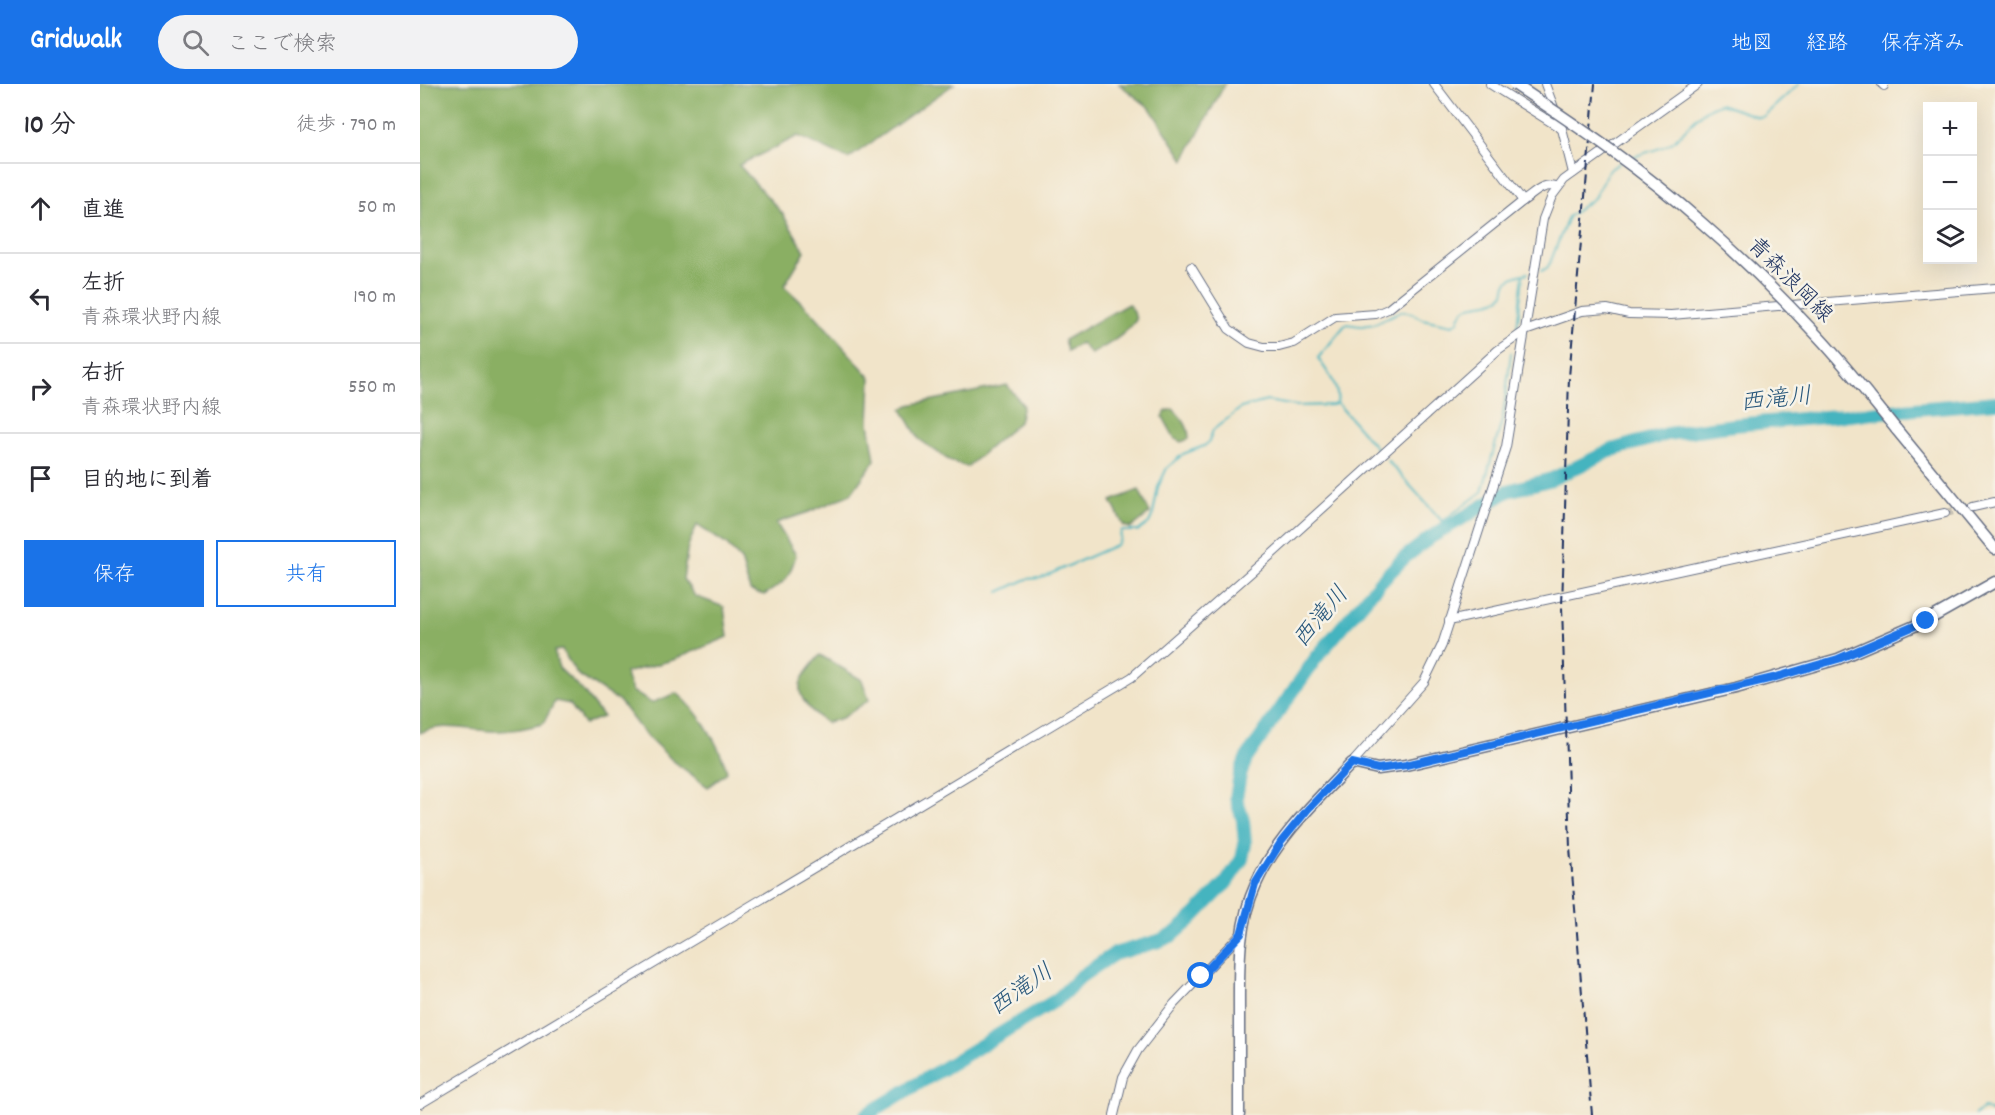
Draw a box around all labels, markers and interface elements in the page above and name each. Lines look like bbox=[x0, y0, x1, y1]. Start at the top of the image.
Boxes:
search box bbox=[158, 15, 578, 69]
text: Gridwalk bbox=[30, 22, 122, 62]
icon: search bbox=[179, 26, 212, 59]
text: ここで検索 bbox=[227, 30, 337, 61]
text: 地図 bbox=[1731, 30, 1773, 60]
text: 経路 bbox=[1806, 30, 1848, 60]
text: 保存済み bbox=[1881, 30, 1965, 60]
map controls bbox=[1923, 102, 1977, 264]
button: + bbox=[1923, 102, 1977, 156]
text: 10 分 bbox=[24, 108, 76, 145]
text: 徒歩 · 790 m bbox=[296, 112, 396, 140]
button: − bbox=[1923, 156, 1977, 210]
icon: ahead bbox=[24, 192, 57, 225]
text: 50 m bbox=[358, 194, 396, 222]
text: 直進 bbox=[81, 196, 125, 227]
button: layers bbox=[1923, 210, 1977, 264]
street label: 青森浪岡線 bbox=[1739, 231, 1839, 331]
text: 左折 bbox=[81, 269, 125, 300]
icon: left bbox=[24, 282, 57, 315]
text: 190 m bbox=[353, 284, 396, 312]
text: 青森環状野内線 bbox=[81, 305, 221, 333]
text: 右折 bbox=[81, 359, 125, 390]
icon: right bbox=[24, 372, 57, 405]
text: 550 m bbox=[348, 374, 396, 402]
water label: 西滝川 bbox=[1738, 380, 1814, 422]
text: 青森環状野内線 bbox=[81, 395, 221, 423]
icon: arrive bbox=[24, 462, 57, 495]
text: 目的地に到着 bbox=[81, 466, 213, 497]
button: 保存 bbox=[24, 540, 204, 607]
button: 共有 bbox=[216, 540, 396, 607]
water label: 西滝川 bbox=[1286, 579, 1358, 657]
route end bbox=[1912, 607, 1938, 633]
water label: 西滝川 bbox=[983, 956, 1061, 1026]
route start bbox=[1187, 962, 1213, 988]

